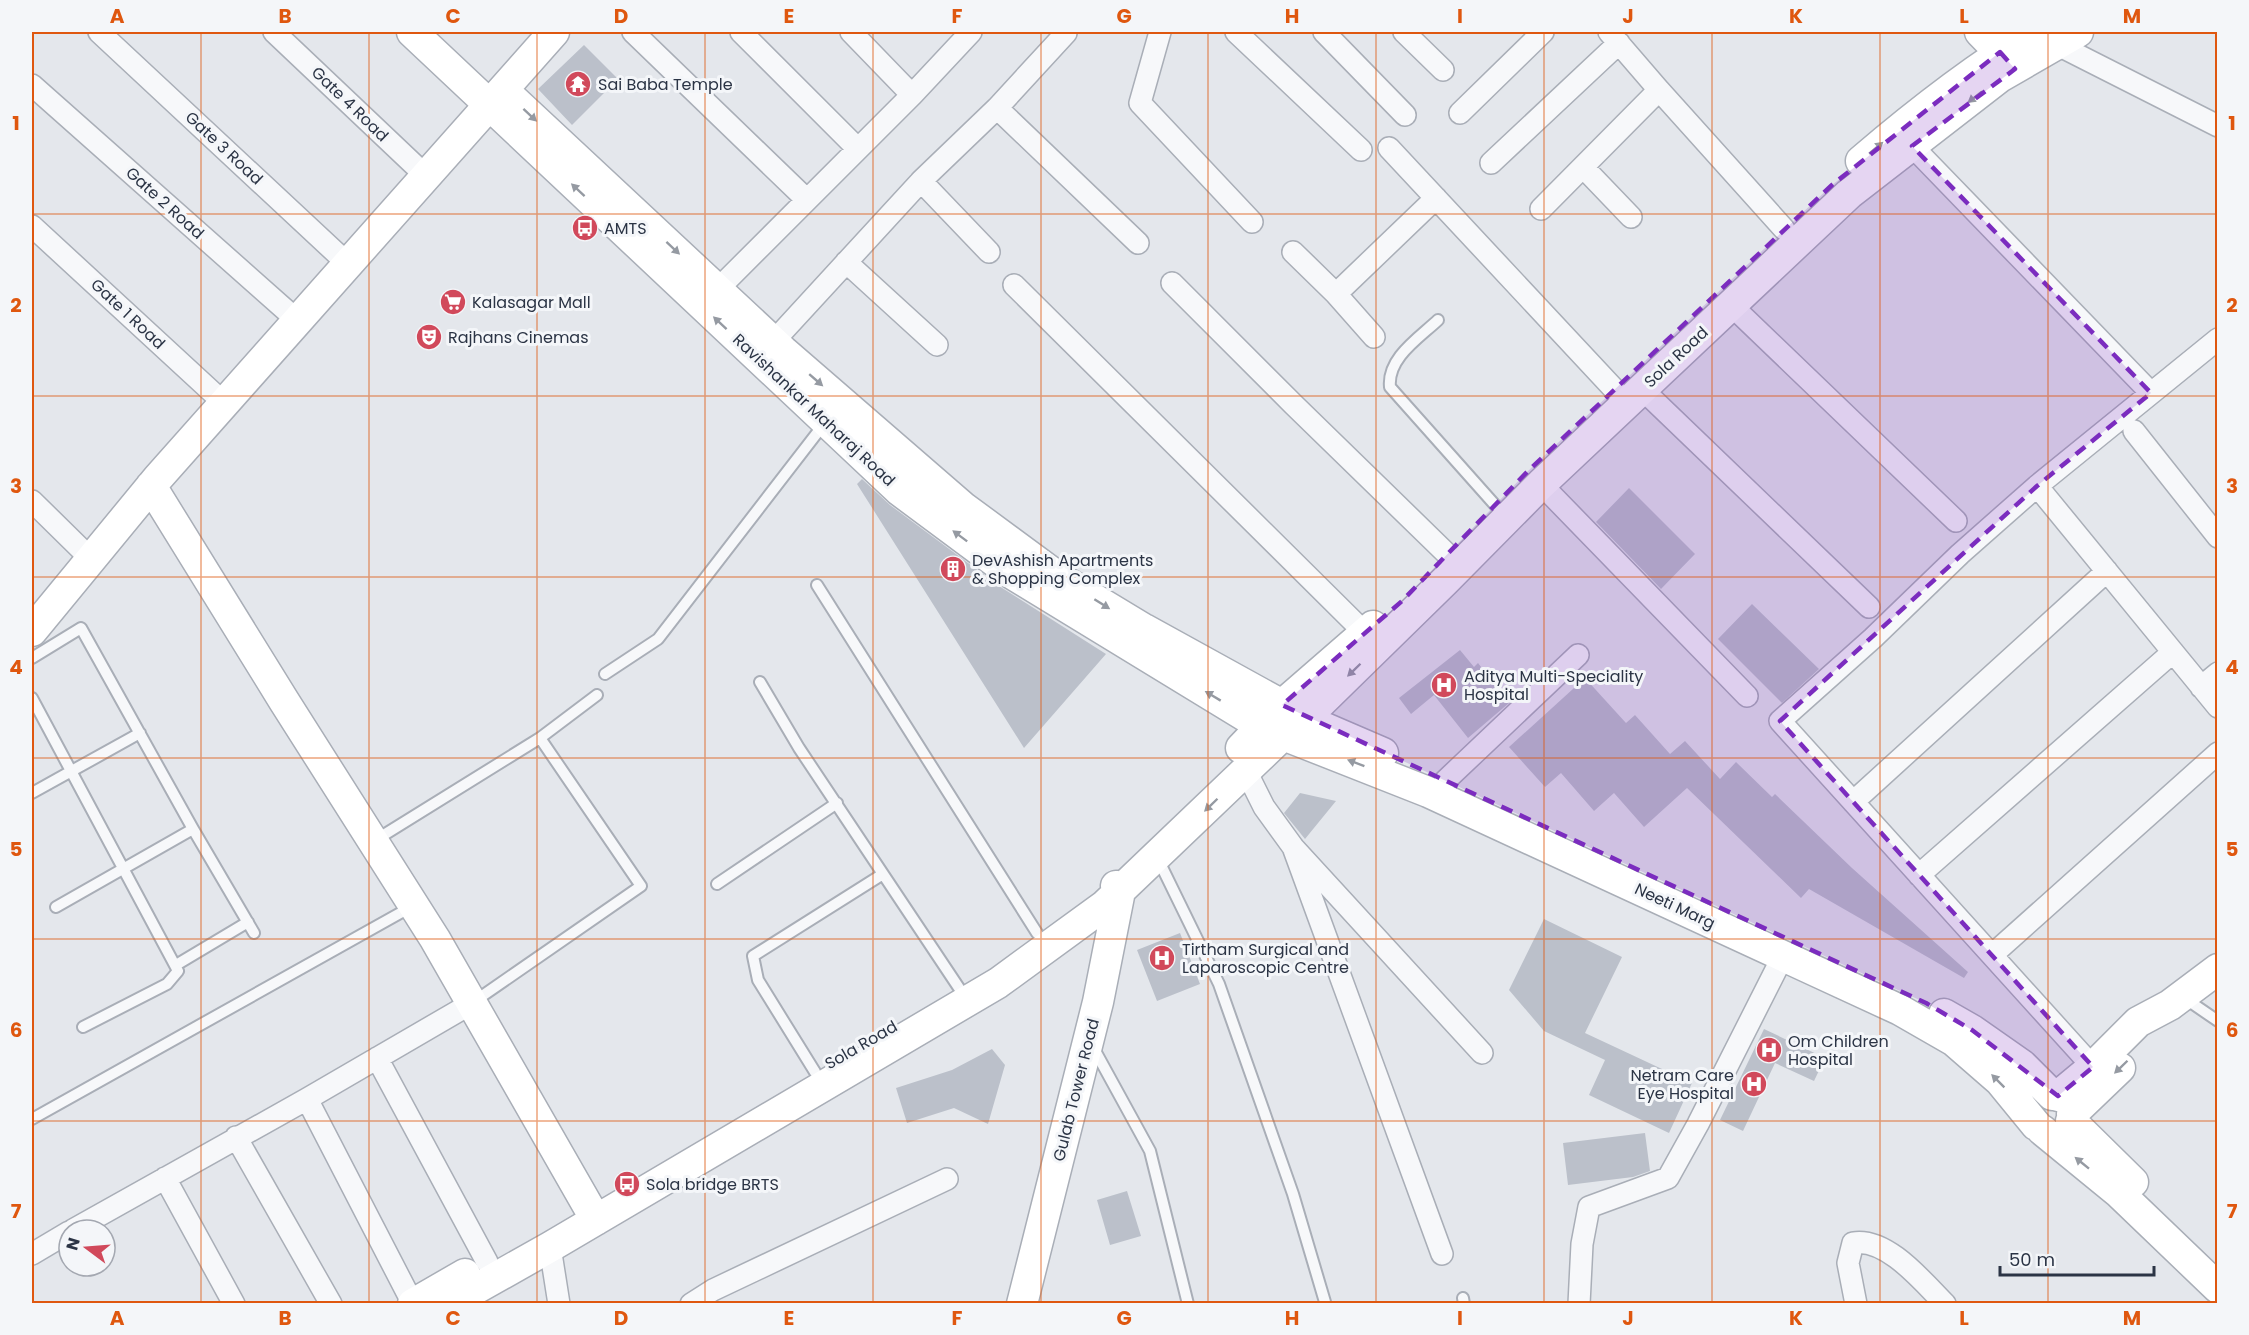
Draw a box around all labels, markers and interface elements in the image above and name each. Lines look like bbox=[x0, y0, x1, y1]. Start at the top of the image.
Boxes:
text: A bbox=[110, 2, 125, 30]
text: B bbox=[278, 2, 292, 30]
text: C bbox=[445, 2, 461, 30]
text: D bbox=[614, 2, 628, 30]
text: E bbox=[784, 2, 794, 30]
text: F bbox=[952, 2, 963, 30]
text: G bbox=[1116, 2, 1132, 30]
text: H bbox=[1285, 2, 1299, 30]
text: I bbox=[1457, 2, 1463, 30]
text: J bbox=[1622, 2, 1634, 30]
text: K bbox=[1789, 2, 1803, 30]
text: L bbox=[1959, 2, 1969, 30]
text: M bbox=[2123, 2, 2141, 30]
street label: Gate 4 Road bbox=[306, 61, 394, 147]
temple icon: Sai Baba Temple bbox=[563, 69, 593, 99]
place label: Sai Baba Temple bbox=[598, 73, 733, 96]
one-way arrow bbox=[1968, 90, 1983, 102]
street label: Gate 3 Road bbox=[180, 106, 268, 190]
one-way arrow bbox=[523, 108, 537, 122]
text: 1 bbox=[12, 109, 20, 137]
text: 1 bbox=[2228, 109, 2236, 137]
one-way arrow bbox=[1868, 142, 1883, 155]
street label: Gate 2 Road bbox=[121, 162, 209, 244]
one-way arrow bbox=[572, 183, 586, 197]
bus stop icon: AMTS bbox=[570, 213, 600, 243]
place label: AMTS bbox=[604, 217, 647, 240]
one-way arrow bbox=[665, 241, 680, 255]
street label: Gate 1 Road bbox=[86, 273, 170, 355]
supermarket icon: Kalasagar Mall bbox=[438, 287, 468, 317]
text: 2 bbox=[10, 291, 22, 319]
place label: Kalasagar Mall bbox=[472, 291, 591, 314]
text: 2 bbox=[2226, 291, 2238, 319]
one-way arrow bbox=[713, 316, 728, 330]
street label: Sola Road bbox=[1639, 321, 1713, 393]
theatre icon: Rajhans Cinemas bbox=[414, 322, 444, 352]
place label: Rajhans Cinemas bbox=[448, 326, 589, 349]
street label: Ravishankar Maharaj Road bbox=[728, 328, 900, 492]
one-way arrow bbox=[808, 373, 823, 386]
text: 3 bbox=[10, 472, 22, 500]
text: 3 bbox=[2226, 472, 2238, 500]
one-way arrow bbox=[953, 530, 969, 542]
place label: DevAshish Apartments & Shopping Complex bbox=[972, 549, 1153, 590]
building icon: DevAshish Apartments & Shopping Complex bbox=[938, 554, 968, 584]
one-way arrow bbox=[1094, 598, 1110, 609]
text: 4 bbox=[9, 653, 23, 681]
text: 4 bbox=[2225, 653, 2239, 681]
one-way arrow bbox=[1347, 663, 1362, 677]
place label: Aditya Multi-Speciality Hospital bbox=[1464, 665, 1643, 706]
hospital icon: Aditya Multi-Speciality Hospital bbox=[1429, 670, 1459, 700]
one-way arrow bbox=[1205, 691, 1221, 702]
one-way arrow bbox=[1346, 758, 1364, 768]
one-way arrow bbox=[1204, 798, 1218, 812]
text: 5 bbox=[10, 835, 23, 863]
text: 5 bbox=[2226, 835, 2239, 863]
street label: Neeti Marg bbox=[1631, 877, 1719, 935]
place label: Tirtham Surgical and Laparoscopic Centre bbox=[1182, 938, 1349, 979]
hospital icon: Tirtham Surgical and Laparoscopic Centre bbox=[1147, 943, 1177, 973]
street label: Sola Road bbox=[820, 1015, 902, 1075]
text: 6 bbox=[10, 1016, 22, 1044]
street label: Gulab Tower Road bbox=[1047, 1016, 1105, 1164]
text: 6 bbox=[2226, 1016, 2238, 1044]
place label: Om Children Hospital bbox=[1788, 1030, 1889, 1071]
hospital icon: Om Children Hospital bbox=[1754, 1035, 1784, 1065]
one-way arrow bbox=[2115, 1059, 2129, 1073]
place label: Netram Care Eye Hospital bbox=[1630, 1064, 1734, 1105]
hospital icon: Netram Care Eye Hospital bbox=[1739, 1069, 1769, 1099]
one-way arrow bbox=[1992, 1074, 2006, 1088]
one-way arrow bbox=[2075, 1157, 2090, 1170]
bus stop icon: Sola bridge BRTS bbox=[612, 1169, 642, 1199]
place label: Sola bridge BRTS bbox=[646, 1173, 779, 1196]
text: 7 bbox=[11, 1197, 22, 1225]
text: 7 bbox=[2227, 1197, 2238, 1225]
north arrow bbox=[57, 1218, 117, 1278]
text: N bbox=[60, 1235, 86, 1253]
scale bar bbox=[2000, 1239, 2154, 1277]
text: 50 m bbox=[2009, 1247, 2055, 1272]
text: A bbox=[110, 1304, 125, 1332]
text: B bbox=[278, 1304, 292, 1332]
text: C bbox=[445, 1304, 461, 1332]
text: D bbox=[614, 1304, 628, 1332]
text: E bbox=[784, 1304, 794, 1332]
text: F bbox=[952, 1304, 963, 1332]
text: G bbox=[1116, 1304, 1132, 1332]
text: H bbox=[1285, 1304, 1299, 1332]
text: I bbox=[1457, 1304, 1463, 1332]
text: J bbox=[1622, 1304, 1634, 1332]
text: K bbox=[1789, 1304, 1803, 1332]
text: L bbox=[1959, 1304, 1969, 1332]
text: M bbox=[2123, 1304, 2141, 1332]

